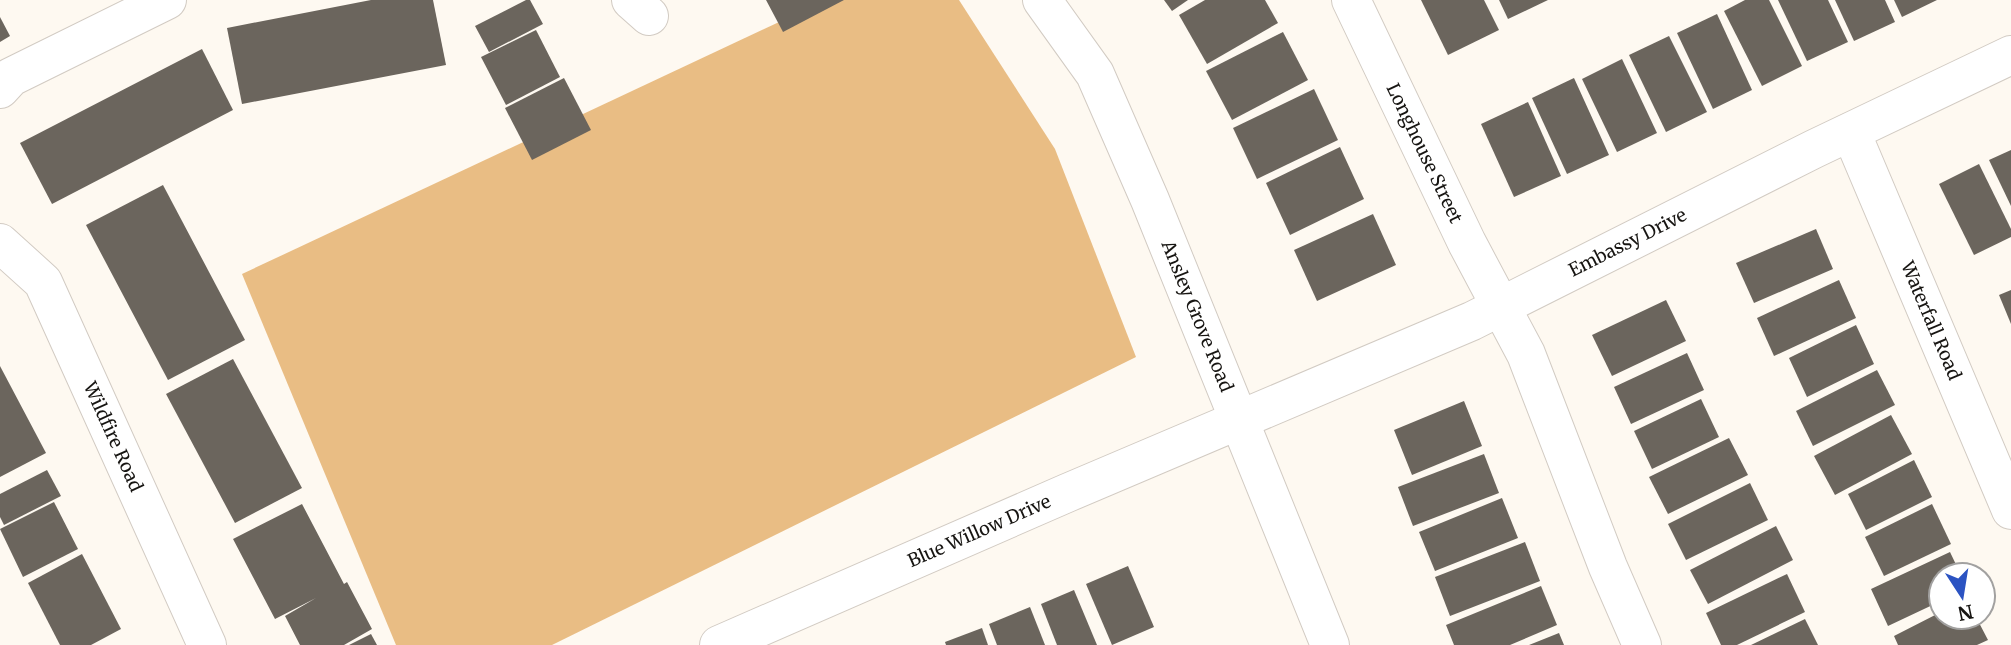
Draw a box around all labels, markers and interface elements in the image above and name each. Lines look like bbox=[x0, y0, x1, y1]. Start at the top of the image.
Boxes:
street label: Longhouse Street bbox=[1382, 80, 1468, 227]
street label: Embassy Drive bbox=[1565, 203, 1690, 281]
street label: Ansley Grove Road bbox=[1156, 236, 1239, 395]
street label: Waterfall Road bbox=[1896, 257, 1967, 384]
street label: Wildfire Road bbox=[78, 377, 148, 495]
street label: Blue Willow Drive bbox=[904, 490, 1054, 572]
north arrow bbox=[1927, 561, 1997, 631]
text: N bbox=[1956, 599, 1975, 626]

